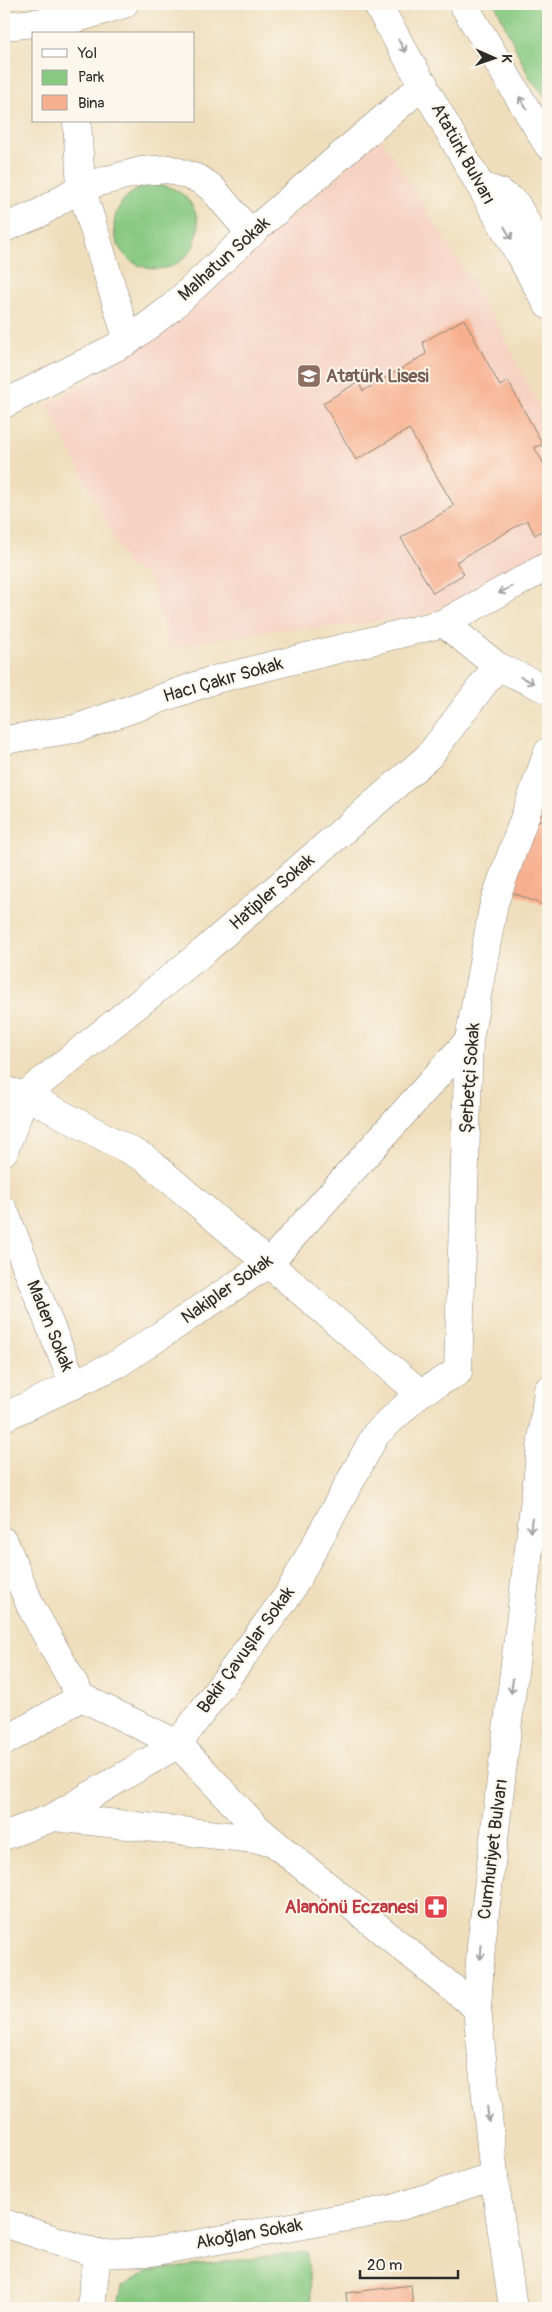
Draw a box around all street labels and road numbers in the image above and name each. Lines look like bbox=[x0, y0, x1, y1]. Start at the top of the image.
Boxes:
street label: Atatürk Bulvarı bbox=[426, 99, 500, 209]
street label: Malhatun Sokak bbox=[173, 211, 275, 306]
street label: Hacı Çakır Sokak bbox=[160, 652, 286, 708]
street label: Hatipler Sokak bbox=[225, 848, 320, 935]
street label: Şerbetçi Sokak bbox=[455, 1021, 485, 1134]
street label: Nakipler Sokak bbox=[177, 1249, 278, 1329]
street label: Maden Sokak bbox=[21, 1277, 79, 1375]
street label: Bekir Çavuşlar Sokak bbox=[192, 1582, 300, 1718]
street label: Cumhuriyet Bulvarı bbox=[473, 1777, 513, 1921]
street label: Akoğlan Sokak bbox=[194, 2213, 305, 2255]

